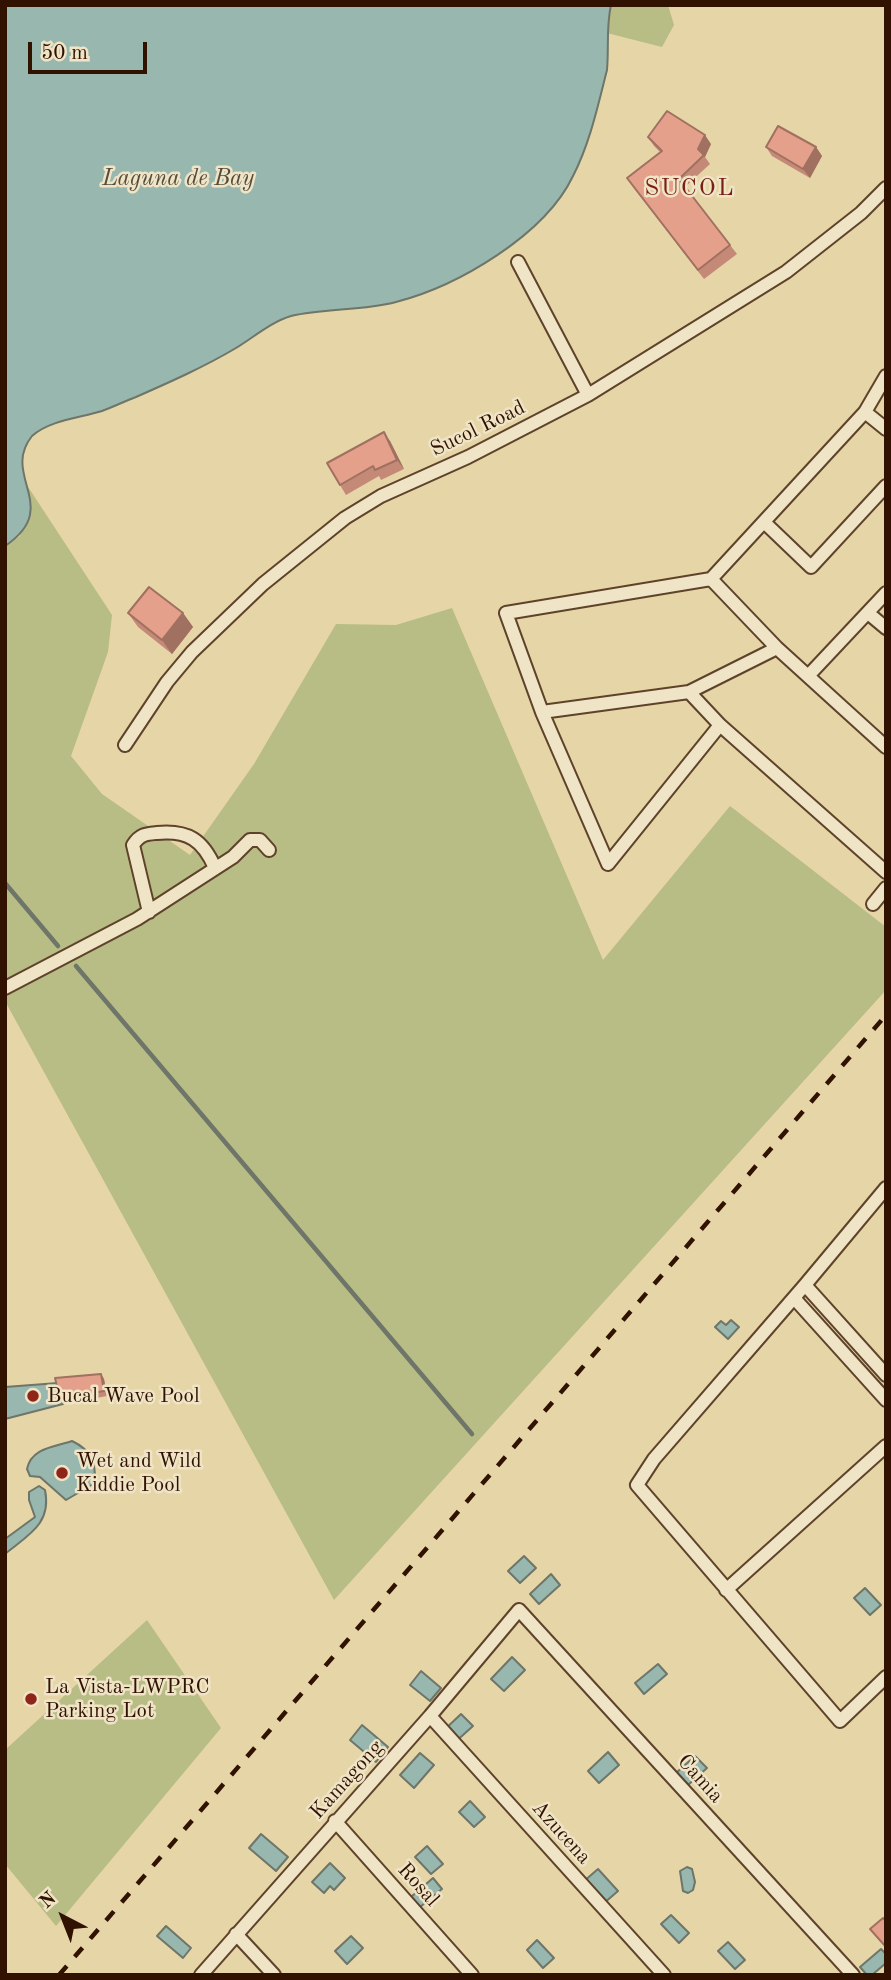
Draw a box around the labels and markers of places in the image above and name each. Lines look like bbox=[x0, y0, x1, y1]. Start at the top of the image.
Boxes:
place label: Bucal Wave Pool bbox=[47, 1383, 200, 1409]
marker: Bucal Wave Pool bbox=[25, 1388, 41, 1404]
place label: Wet and Wild Kiddie Pool bbox=[76, 1448, 202, 1498]
marker: Wet and Wild Kiddie Pool bbox=[54, 1465, 70, 1481]
place label: La Vista-LWPRC Parking Lot bbox=[45, 1674, 210, 1724]
marker: La Vista-LWPRC Parking Lot bbox=[23, 1691, 39, 1707]

